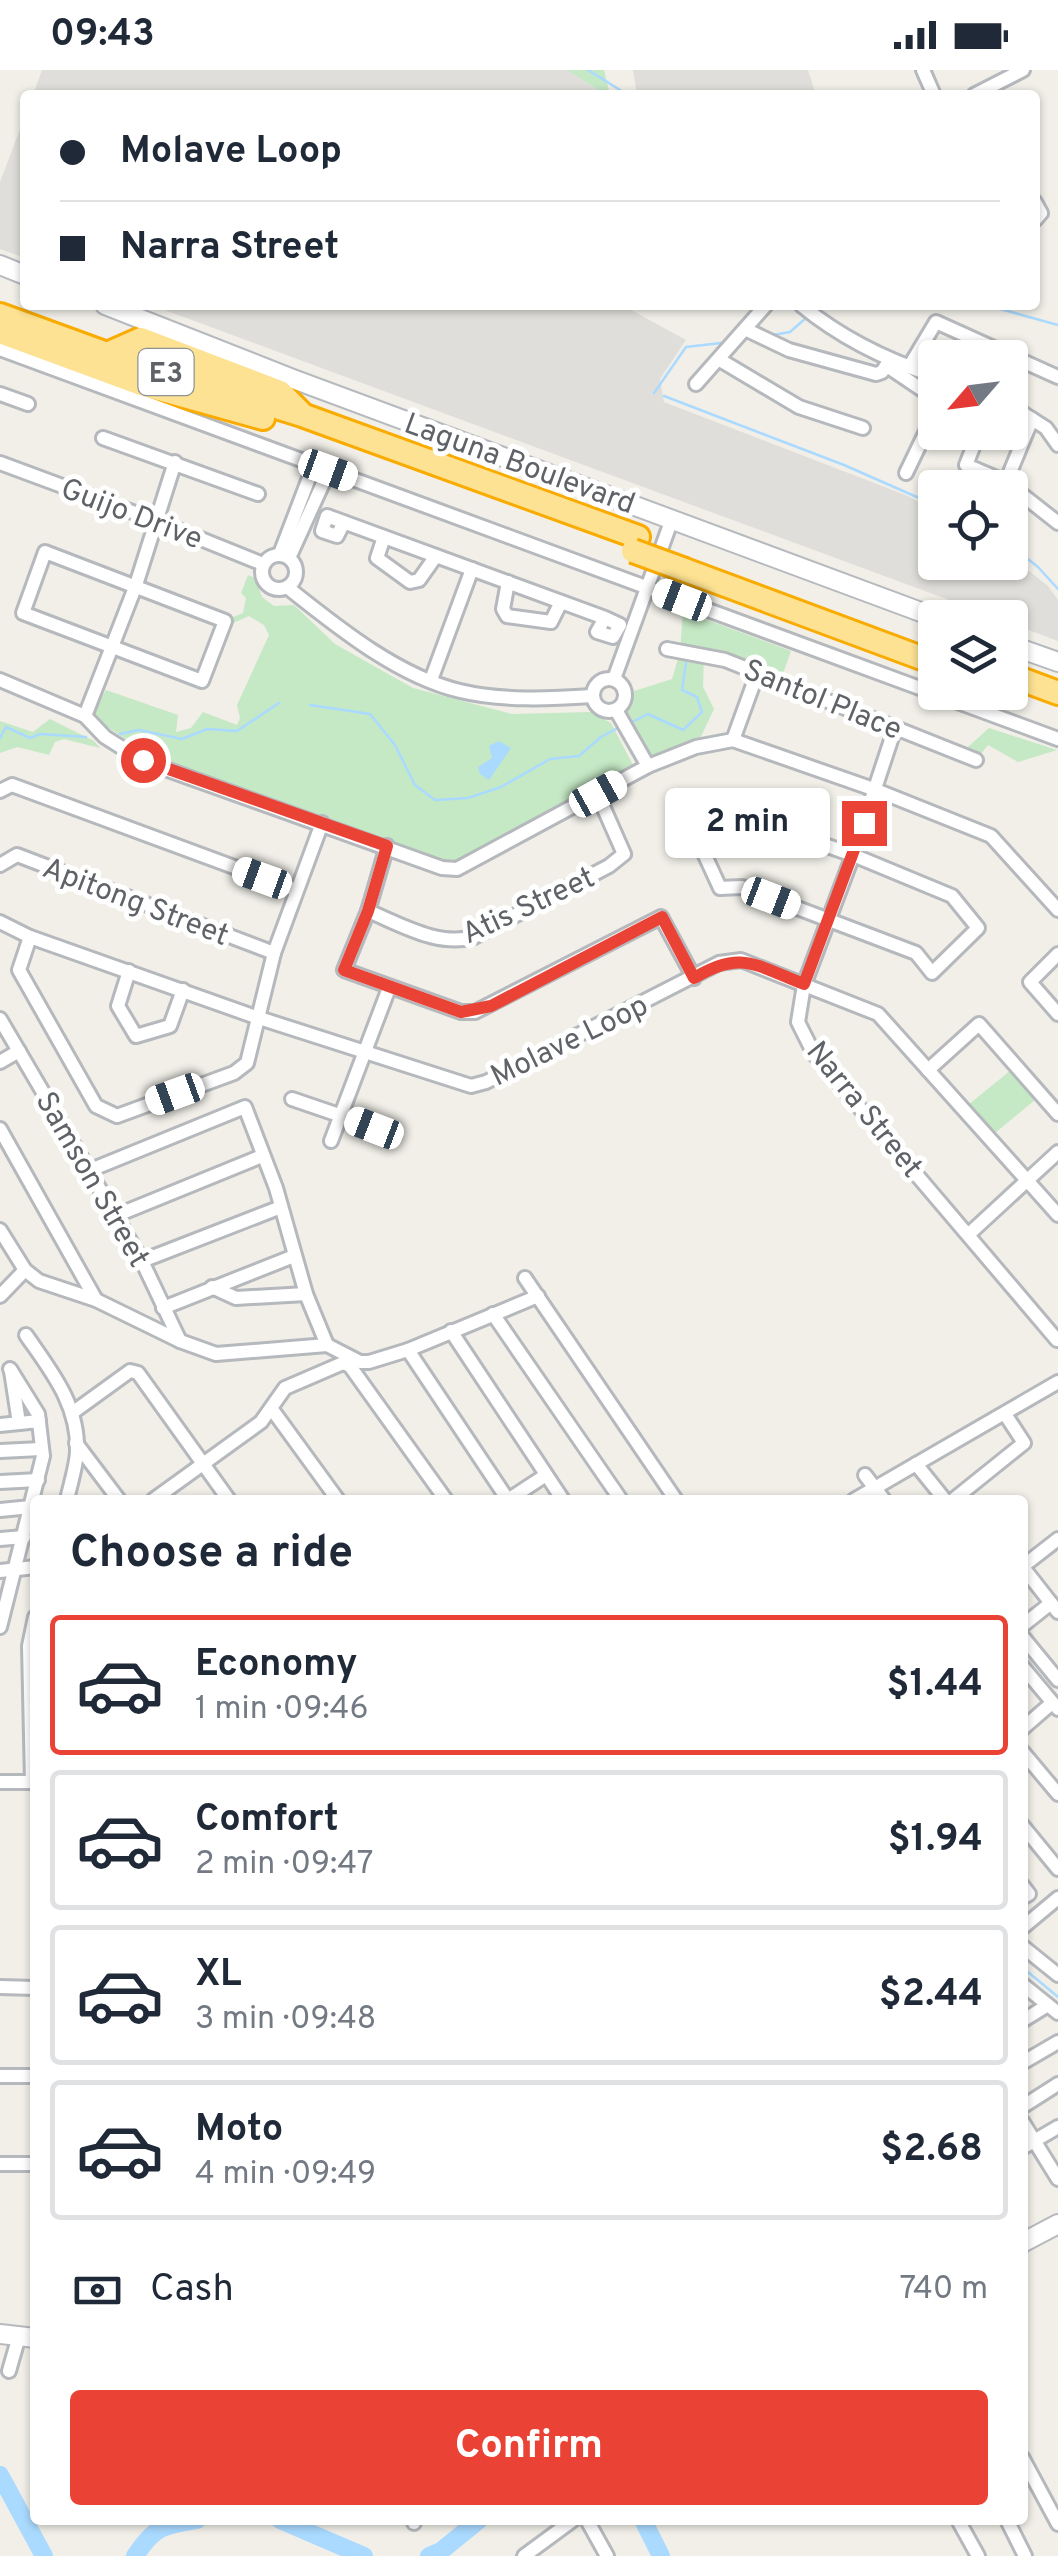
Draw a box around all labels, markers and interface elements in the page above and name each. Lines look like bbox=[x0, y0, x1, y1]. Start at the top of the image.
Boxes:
text: 09:43 bbox=[50, 11, 155, 60]
text: Molave Loop bbox=[120, 128, 342, 177]
text: Narra Street bbox=[120, 224, 339, 273]
north arrow bbox=[918, 340, 1028, 450]
map controls bbox=[918, 340, 1028, 710]
road number: E3 bbox=[138, 349, 194, 395]
street label: Laguna Boulevard bbox=[399, 406, 639, 524]
car bbox=[295, 446, 361, 494]
button: locate bbox=[918, 470, 1028, 580]
street label: Guijo Drive bbox=[55, 471, 207, 559]
car bbox=[649, 575, 715, 625]
button: layers bbox=[918, 600, 1028, 710]
street label: Santol Place bbox=[737, 653, 907, 750]
route start bbox=[121, 738, 166, 783]
car bbox=[564, 766, 632, 822]
callout: 2 min bbox=[664, 788, 829, 858]
route end bbox=[842, 801, 887, 846]
text: 2 min bbox=[706, 803, 789, 843]
street label: Apitong Street bbox=[37, 851, 233, 956]
car bbox=[229, 854, 295, 902]
street label: Atis Street bbox=[457, 860, 601, 954]
car bbox=[738, 873, 804, 923]
street label: Molave Loop bbox=[485, 988, 655, 1096]
street label: Narra Street bbox=[797, 1035, 929, 1186]
car bbox=[142, 1070, 208, 1118]
street label: Samson Street bbox=[26, 1086, 156, 1275]
car bbox=[341, 1103, 407, 1153]
text: Choose a ride bbox=[70, 1526, 353, 1583]
icon: car bbox=[75, 1640, 165, 1730]
text: Economy bbox=[195, 1641, 357, 1690]
text: $1.44 bbox=[887, 1661, 983, 1710]
text: 1 min · 09:46 bbox=[195, 1690, 369, 1730]
icon: car bbox=[75, 1795, 165, 1885]
text: Comfort bbox=[195, 1796, 339, 1845]
text: $1.94 bbox=[888, 1816, 983, 1865]
text: 2 min · 09:47 bbox=[195, 1845, 374, 1885]
icon: car bbox=[75, 1950, 165, 2040]
text: XL bbox=[195, 1951, 242, 2000]
text: $2.44 bbox=[879, 1971, 983, 2020]
text: 3 min · 09:48 bbox=[195, 2000, 376, 2040]
icon: car bbox=[75, 2105, 165, 2195]
text: Moto bbox=[195, 2106, 283, 2155]
text: $2.68 bbox=[880, 2126, 983, 2175]
text: 4 min · 09:49 bbox=[195, 2155, 376, 2195]
icon: cash bbox=[70, 2263, 125, 2318]
text: Cash bbox=[150, 2266, 234, 2315]
text: 740 m bbox=[899, 2270, 988, 2310]
button: Confirm bbox=[70, 2390, 988, 2505]

